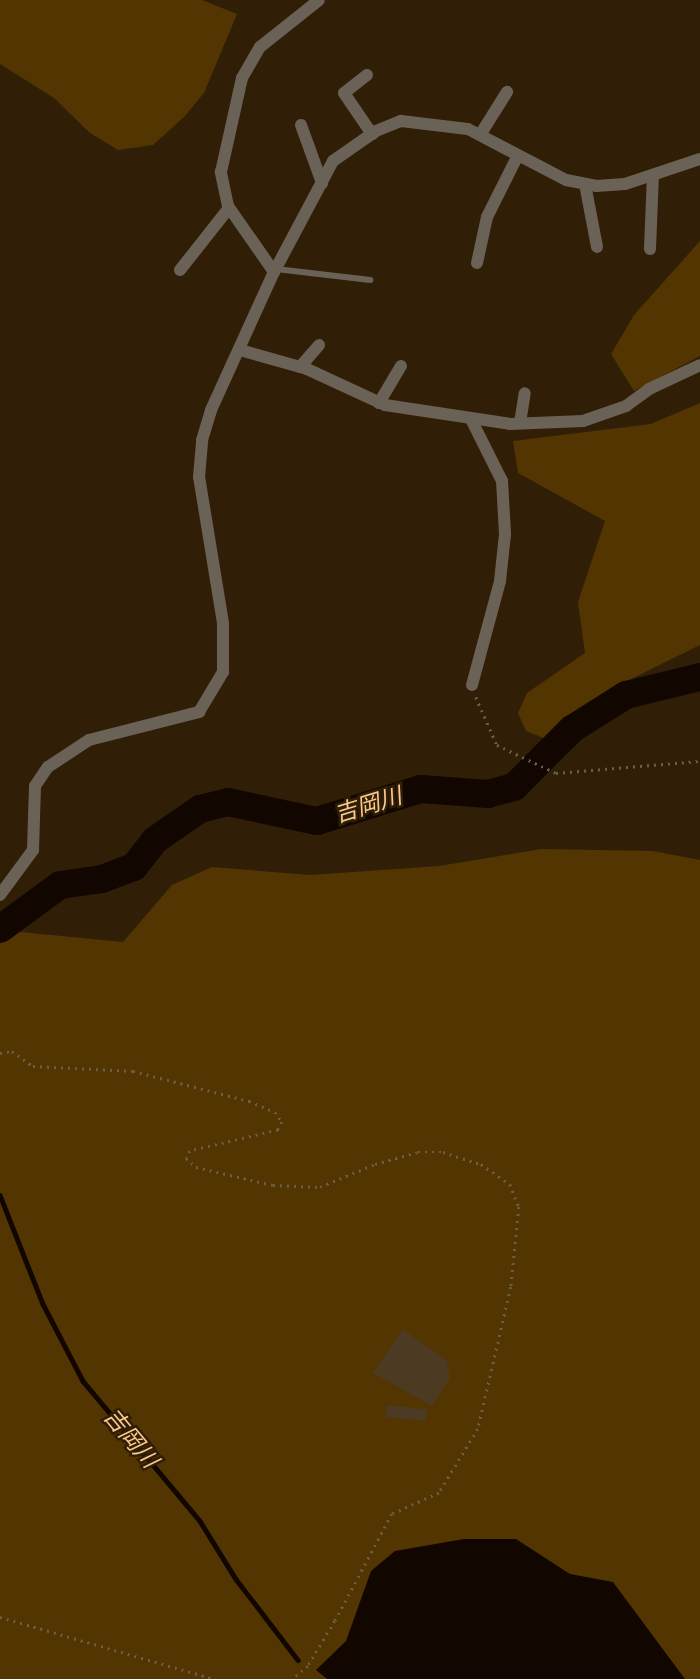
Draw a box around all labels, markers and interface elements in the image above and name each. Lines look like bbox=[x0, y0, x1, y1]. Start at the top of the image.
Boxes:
water label: 吉岡川 bbox=[331, 782, 405, 828]
water label: 吉岡川 bbox=[98, 1403, 164, 1473]

